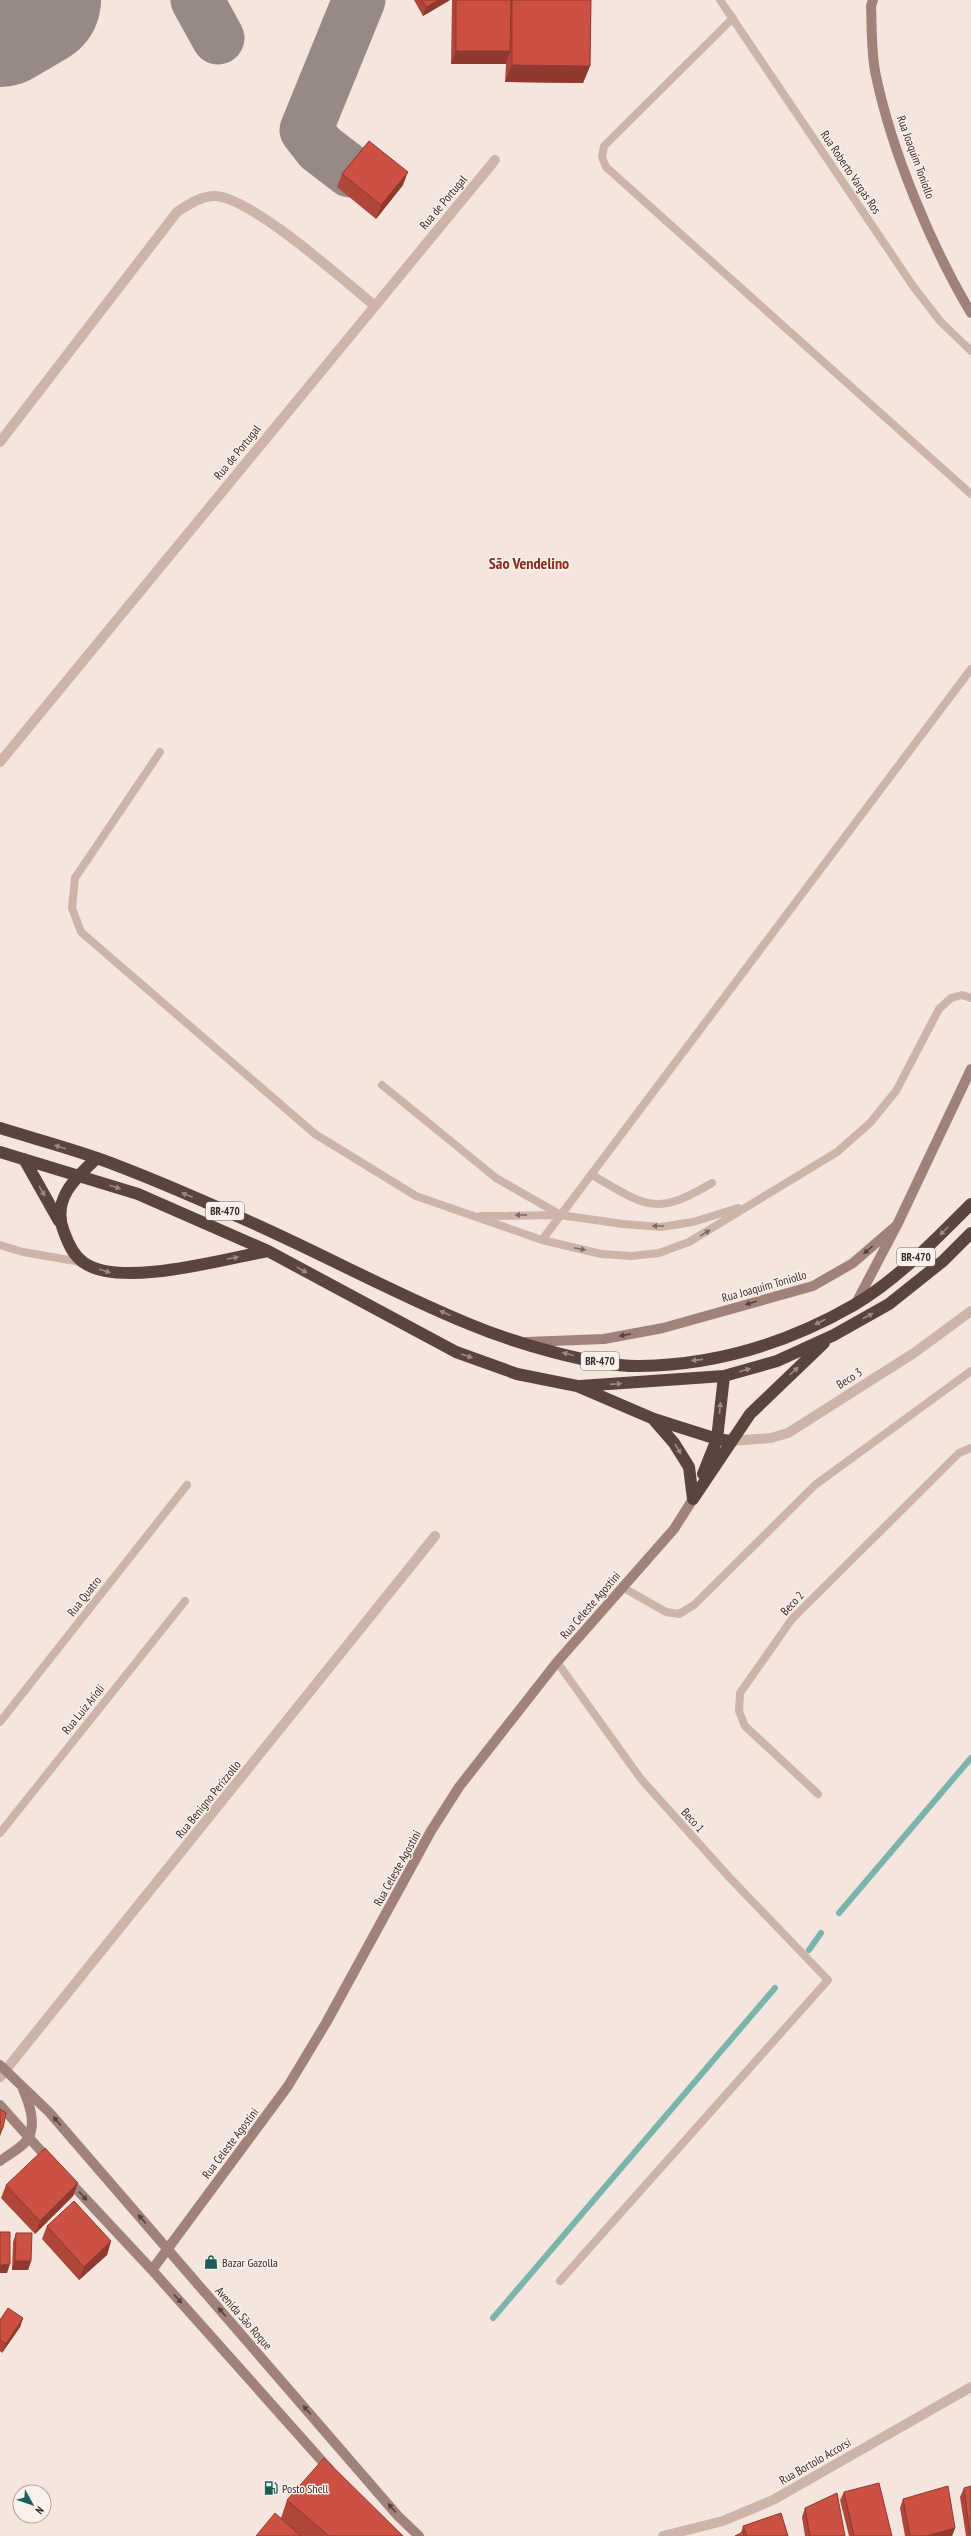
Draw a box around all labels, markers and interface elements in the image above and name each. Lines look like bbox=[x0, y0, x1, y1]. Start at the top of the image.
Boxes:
street label: Rua Joaquim Toniollo bbox=[894, 113, 938, 201]
street label: Rua Roberto Vargas Ros bbox=[818, 127, 884, 217]
street label: Rua de Portugal bbox=[416, 172, 470, 232]
street label: Rua de Portugal bbox=[210, 421, 264, 482]
district label: São Vendelino bbox=[489, 553, 569, 573]
one-way arrow bbox=[54, 1144, 66, 1150]
one-way arrow bbox=[110, 1184, 122, 1190]
one-way arrow bbox=[38, 1185, 45, 1197]
one-way arrow bbox=[180, 1192, 192, 1198]
road number: BR-470 bbox=[206, 1202, 244, 1220]
one-way arrow bbox=[515, 1212, 527, 1219]
one-way arrow bbox=[651, 1223, 664, 1229]
one-way arrow bbox=[939, 1226, 948, 1236]
one-way arrow bbox=[699, 1229, 710, 1236]
one-way arrow bbox=[862, 1246, 873, 1255]
one-way arrow bbox=[574, 1247, 586, 1253]
road number: BR-470 bbox=[897, 1248, 935, 1266]
one-way arrow bbox=[227, 1254, 239, 1260]
one-way arrow bbox=[296, 1267, 308, 1273]
street label: Rua Joaquim Toniollo bbox=[720, 1267, 808, 1305]
one-way arrow bbox=[100, 1268, 112, 1274]
one-way arrow bbox=[745, 1301, 757, 1307]
one-way arrow bbox=[440, 1310, 451, 1316]
one-way arrow bbox=[862, 1313, 874, 1319]
one-way arrow bbox=[814, 1319, 826, 1325]
one-way arrow bbox=[619, 1333, 631, 1339]
one-way arrow bbox=[562, 1351, 574, 1357]
road number: BR-470 bbox=[581, 1352, 619, 1370]
one-way arrow bbox=[461, 1353, 473, 1359]
one-way arrow bbox=[691, 1357, 703, 1363]
street label: Beco 3 bbox=[833, 1364, 865, 1392]
one-way arrow bbox=[789, 1366, 799, 1375]
one-way arrow bbox=[739, 1367, 751, 1373]
one-way arrow bbox=[610, 1380, 622, 1387]
one-way arrow bbox=[716, 1402, 723, 1414]
one-way arrow bbox=[674, 1444, 682, 1454]
street label: Rua Celeste Agostini bbox=[557, 1568, 623, 1642]
street label: Rua Quatro bbox=[64, 1573, 104, 1619]
street label: Beco 2 bbox=[777, 1588, 807, 1618]
street label: Rua Luiz Arioli bbox=[58, 1681, 108, 1737]
street label: Rua Benigno Perizzollo bbox=[172, 1757, 244, 1841]
street label: Beco 1 bbox=[678, 1805, 708, 1835]
street label: Rua Celeste Agostini bbox=[370, 1827, 424, 1909]
street label: Rua Celeste Agostini bbox=[199, 2105, 261, 2181]
one-way arrow bbox=[52, 2116, 61, 2126]
one-way arrow bbox=[78, 2191, 88, 2201]
one-way arrow bbox=[137, 2214, 146, 2225]
shop icon: Bazar Gazolla bbox=[203, 2254, 219, 2270]
place label: Bazar Gazolla bbox=[222, 2255, 278, 2270]
street label: Avenida São Roque bbox=[212, 2283, 276, 2353]
one-way arrow bbox=[174, 2294, 183, 2304]
one-way arrow bbox=[217, 2306, 226, 2317]
one-way arrow bbox=[302, 2405, 311, 2415]
street label: Rua Bortolo Accorsi bbox=[777, 2434, 853, 2488]
fuel station icon: Posto Shell bbox=[263, 2480, 279, 2496]
place label: Posto Shell bbox=[282, 2481, 328, 2496]
north arrow bbox=[12, 2484, 52, 2524]
one-way arrow bbox=[387, 2503, 396, 2513]
text: N bbox=[32, 2504, 47, 2517]

